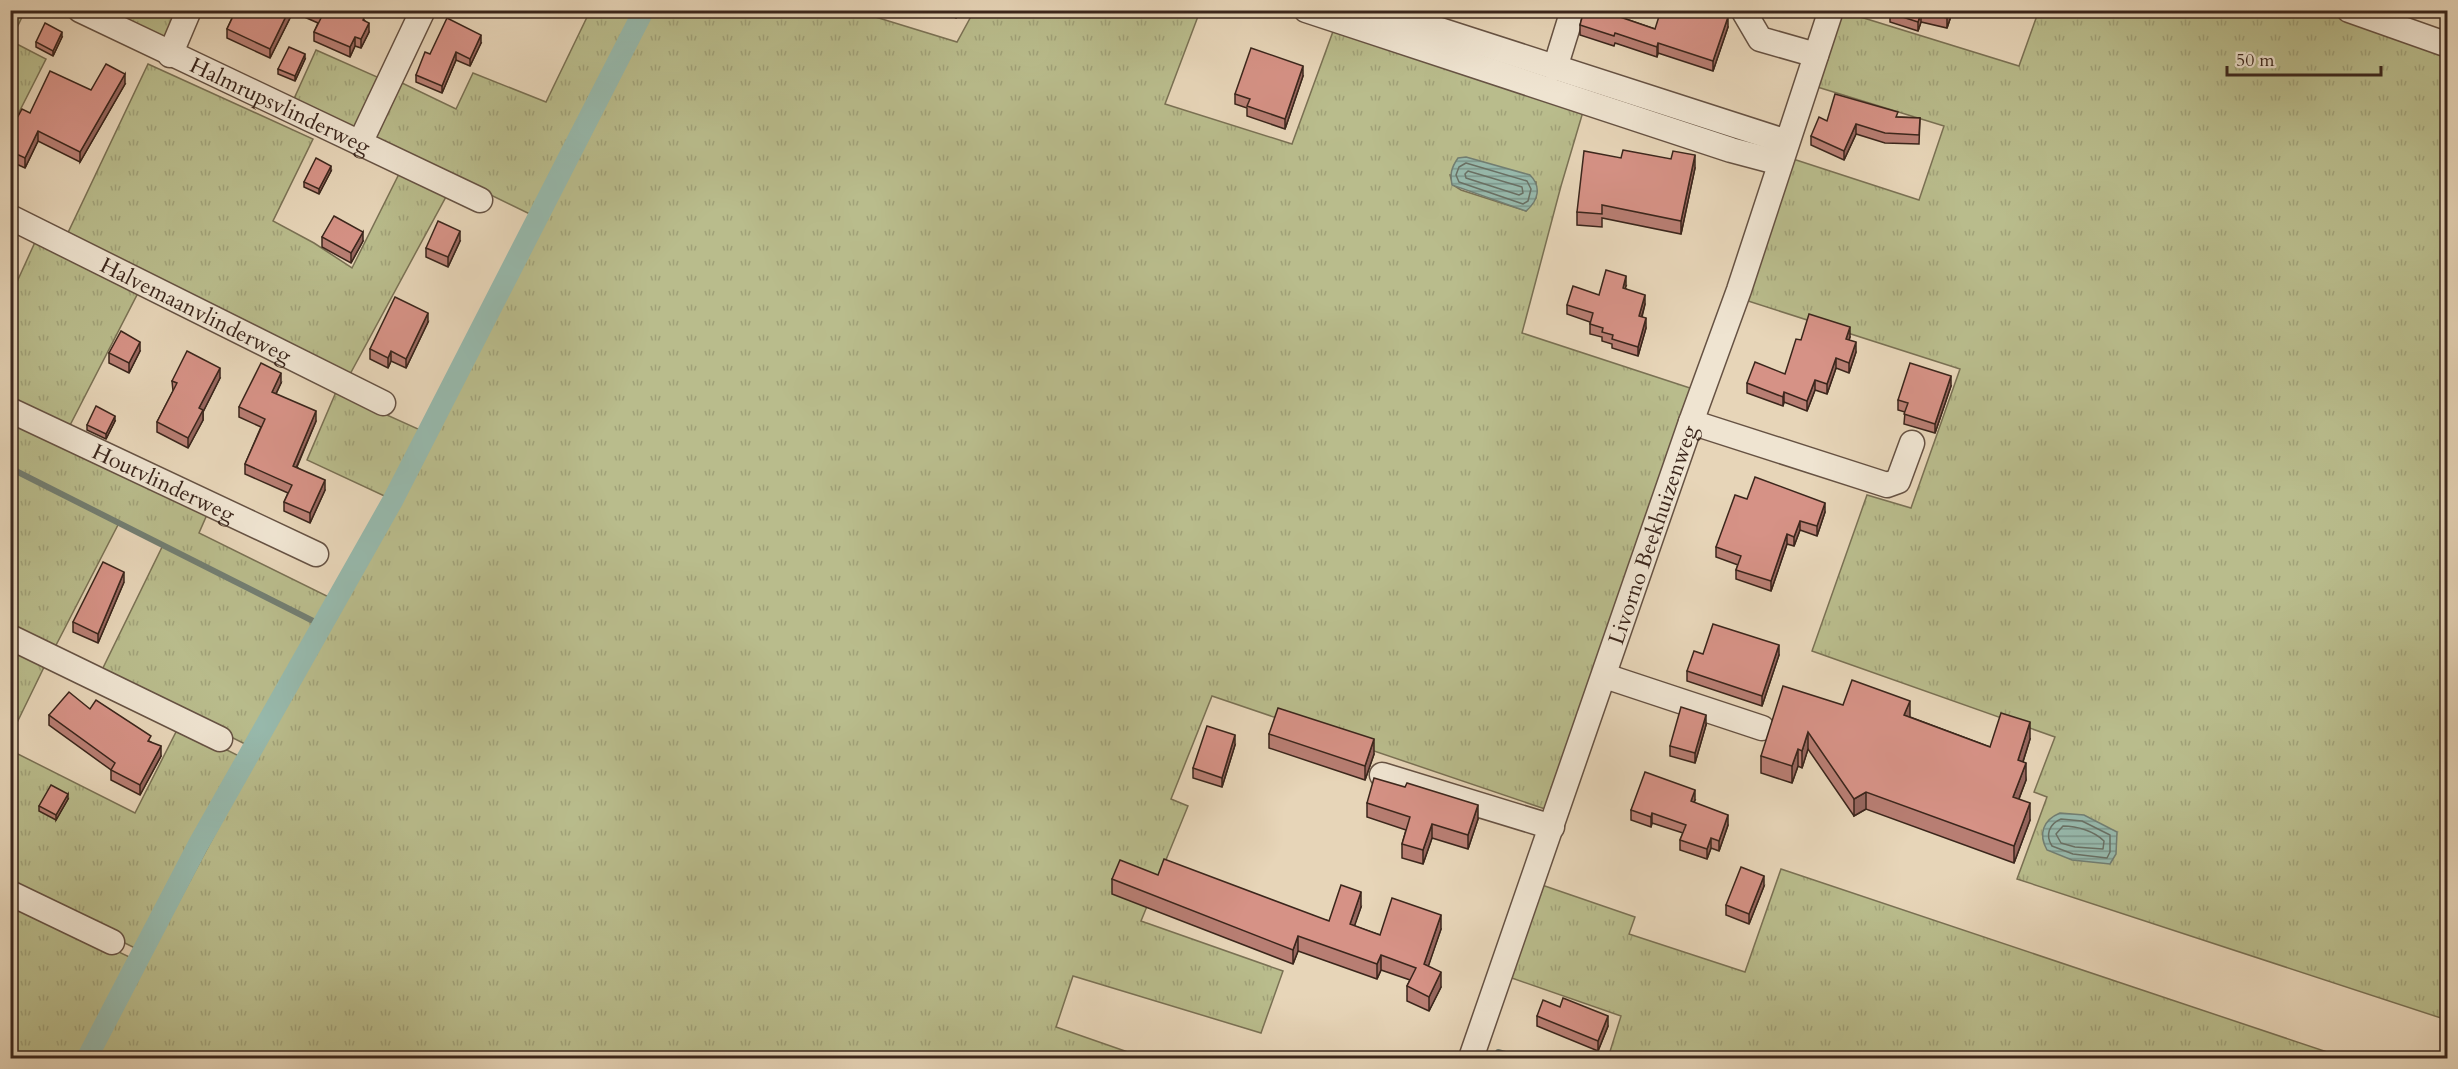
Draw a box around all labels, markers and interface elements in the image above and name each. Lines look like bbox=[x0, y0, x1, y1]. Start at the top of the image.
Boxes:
scale bar bbox=[2227, 39, 2382, 77]
text: 50 m bbox=[2236, 48, 2275, 73]
street label: Halmrupsvlinderweg bbox=[185, 50, 376, 162]
street label: Halvemaanvlinderweg bbox=[95, 250, 297, 371]
street label: Livorno Beekhuizenweg bbox=[1601, 420, 1705, 649]
street label: Houtvlinderweg bbox=[87, 437, 240, 530]

